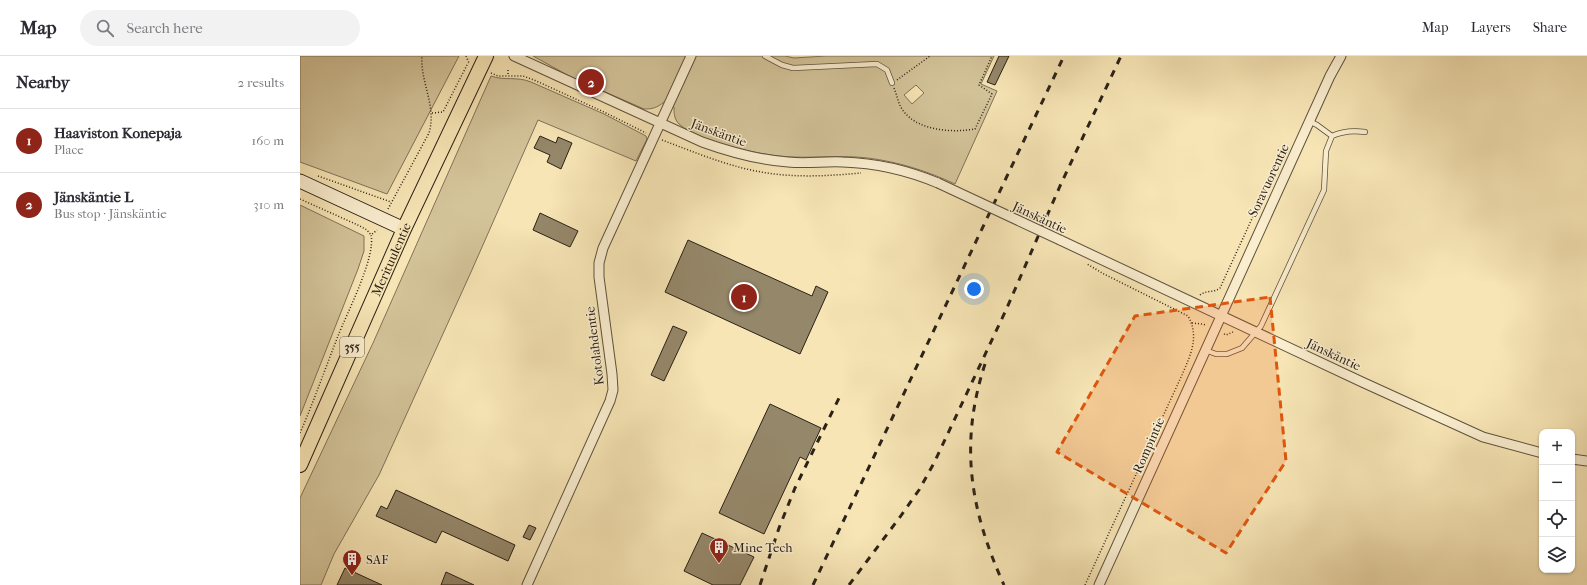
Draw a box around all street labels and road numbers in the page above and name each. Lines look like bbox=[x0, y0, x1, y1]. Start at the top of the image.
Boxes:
street label: Jänskäntie bbox=[688, 115, 749, 150]
street label: Soravuorentie bbox=[1245, 141, 1292, 219]
street label: Jänskäntie bbox=[1009, 198, 1070, 237]
street label: Merituulentie bbox=[368, 220, 414, 299]
street label: Kotolahdentie bbox=[582, 305, 607, 386]
street label: Jänskäntie bbox=[1303, 335, 1364, 374]
road number: 355 bbox=[340, 337, 364, 357]
street label: Rompintie bbox=[1129, 414, 1168, 476]

